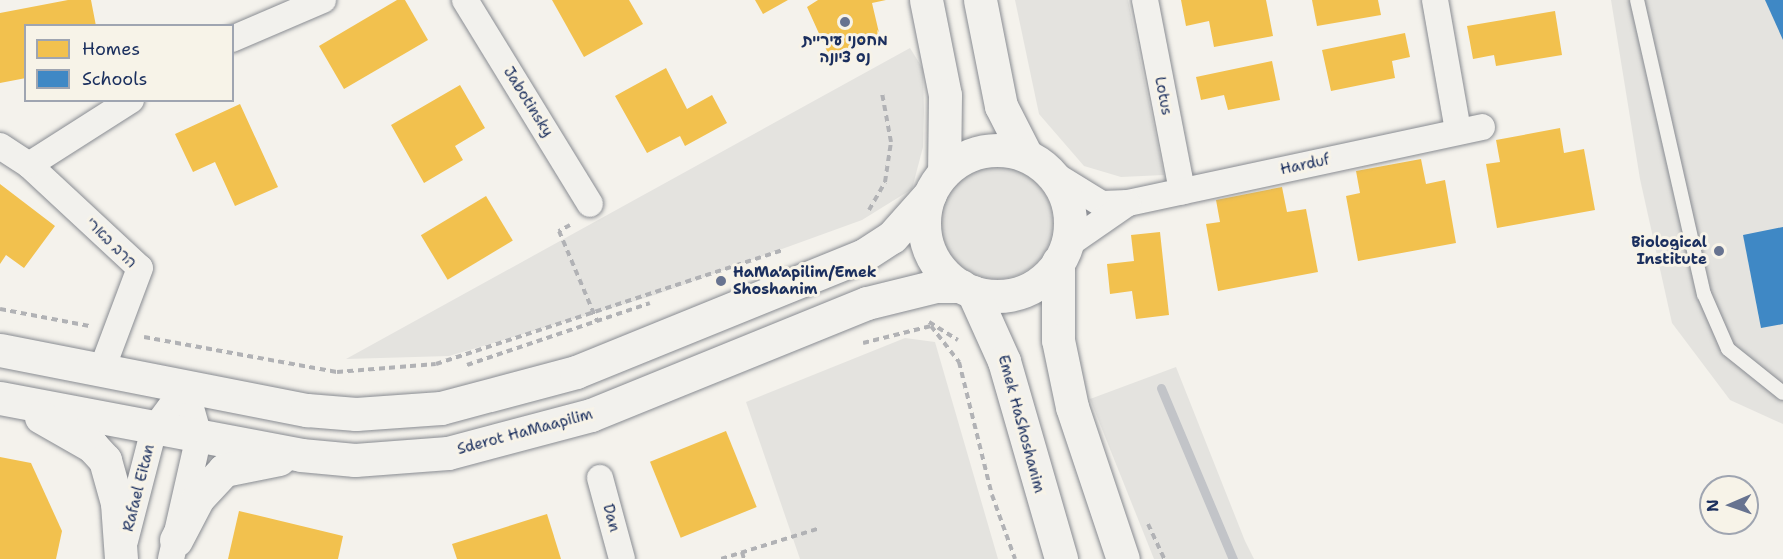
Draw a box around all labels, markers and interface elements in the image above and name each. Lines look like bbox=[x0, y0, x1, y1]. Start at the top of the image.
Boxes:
marker: מחסני עיריית נס ציונה bbox=[838, 15, 852, 29]
legend bbox=[24, 24, 234, 102]
place label: מחסני עיריית נס ציונה bbox=[802, 31, 888, 66]
text: Homes bbox=[82, 37, 140, 61]
street label: Jabotinsky bbox=[499, 64, 557, 140]
text: Schools bbox=[82, 67, 148, 91]
street label: Lotus bbox=[1150, 75, 1176, 117]
street label: Harduf bbox=[1279, 151, 1331, 179]
street label: הרב בארי bbox=[82, 214, 140, 272]
place label: Biological Institute bbox=[1631, 233, 1707, 268]
marker: Biological Institute bbox=[1712, 244, 1726, 258]
place label: HaMa'apilim/Emek Shoshanim bbox=[733, 263, 877, 298]
marker: HaMa'apilim/Emek Shoshanim bbox=[714, 274, 728, 288]
street label: Emek HaShoshanim bbox=[994, 353, 1048, 495]
street label: Sderot HaMaapilim bbox=[455, 405, 595, 459]
street label: Rafael Eitan bbox=[119, 443, 159, 533]
north arrow bbox=[1699, 475, 1759, 535]
text: N bbox=[1702, 499, 1723, 512]
street label: Dan bbox=[599, 502, 623, 534]

